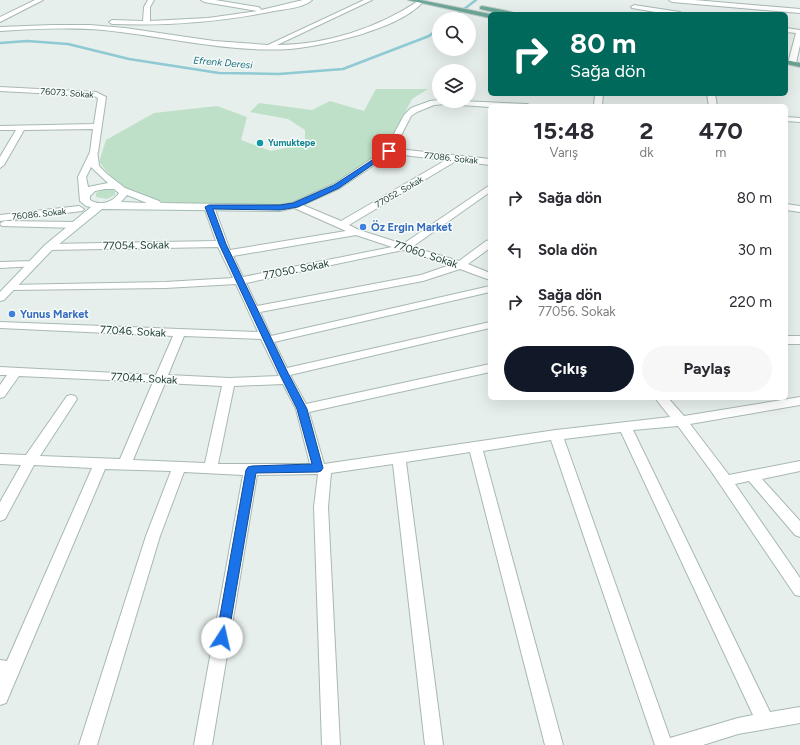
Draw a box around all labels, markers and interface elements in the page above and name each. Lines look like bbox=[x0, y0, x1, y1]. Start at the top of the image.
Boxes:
map controls bbox=[432, 12, 476, 108]
button: search bbox=[432, 12, 476, 56]
text: 80 m bbox=[570, 26, 636, 60]
icon: right bbox=[504, 28, 556, 80]
water label: Efrenk Deresi bbox=[193, 53, 254, 72]
text: Sağa dön bbox=[570, 60, 645, 82]
button: layers bbox=[432, 64, 476, 108]
street label: 76073. Sokak bbox=[40, 85, 95, 100]
text: 15:48 bbox=[533, 116, 594, 145]
text: 2 bbox=[640, 116, 653, 145]
text: 470 bbox=[699, 116, 743, 145]
pin bbox=[372, 134, 406, 168]
place label: Yumuktepe bbox=[268, 137, 315, 148]
marker: Yumuktepe bbox=[255, 138, 265, 148]
icon: arrive bbox=[378, 140, 400, 162]
text: Varış bbox=[549, 145, 578, 160]
text: dk bbox=[640, 145, 654, 160]
text: m bbox=[715, 145, 726, 160]
street label: 77086. Sokak bbox=[424, 149, 479, 166]
street label: 77052. Sokak bbox=[373, 173, 425, 210]
icon: right bbox=[504, 187, 526, 209]
text: Sağa dön bbox=[538, 189, 602, 207]
text: 80 m bbox=[737, 189, 772, 207]
street label: 76086. Sokak bbox=[11, 205, 67, 222]
place label: Öz Ergin Market bbox=[371, 220, 453, 234]
marker: Öz Ergin Market bbox=[358, 222, 368, 232]
street label: 77054. Sokak bbox=[103, 238, 170, 253]
street label: 77060. Sokak bbox=[392, 238, 460, 271]
icon: left bbox=[504, 239, 526, 261]
text: Sola dön bbox=[538, 241, 597, 259]
text: 30 m bbox=[738, 241, 772, 259]
street label: 77050. Sokak bbox=[262, 257, 331, 282]
text: Sağa dön bbox=[538, 286, 602, 304]
icon: right bbox=[504, 291, 526, 313]
text: 220 m bbox=[729, 293, 772, 311]
text: 77056. Sokak bbox=[538, 304, 616, 319]
place label: Yunus Market bbox=[20, 308, 89, 321]
marker: Yunus Market bbox=[7, 309, 17, 319]
street label: 77046. Sokak bbox=[100, 323, 167, 340]
button: Çıkış bbox=[504, 346, 634, 392]
button: Paylaş bbox=[642, 346, 772, 392]
street label: 77044. Sokak bbox=[110, 370, 178, 387]
position arrow bbox=[201, 617, 243, 659]

